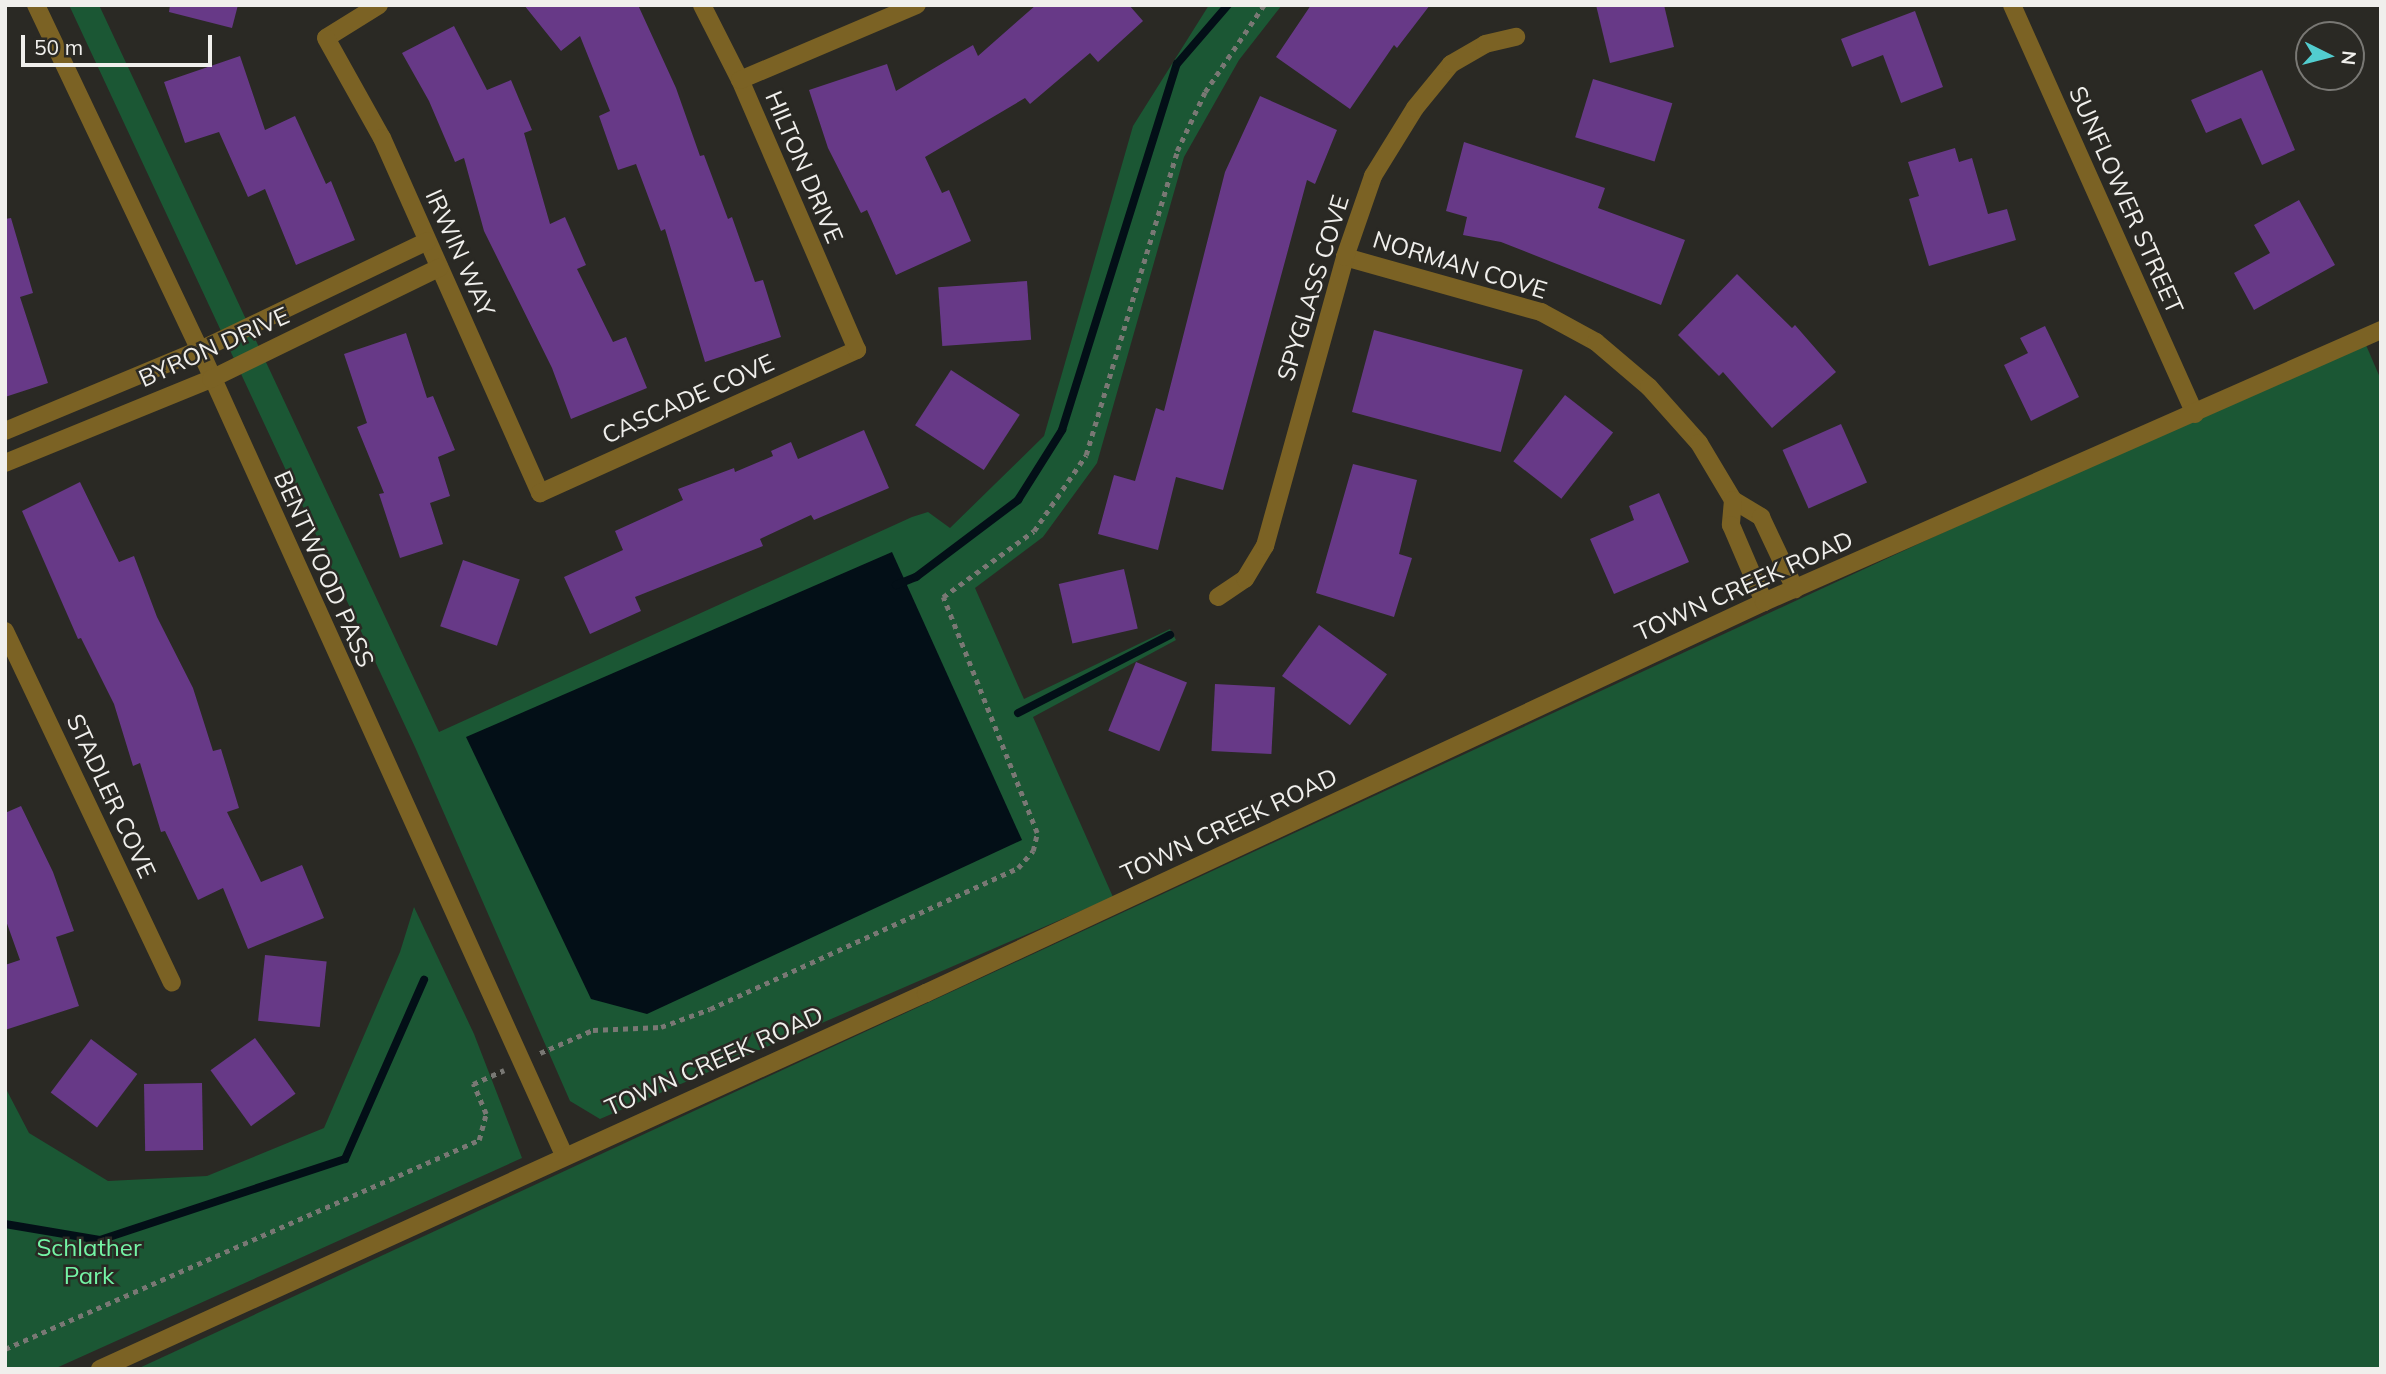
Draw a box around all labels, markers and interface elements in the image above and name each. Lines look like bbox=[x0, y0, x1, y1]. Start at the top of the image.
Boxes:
scale bar bbox=[24, 21, 215, 65]
north arrow bbox=[2295, 21, 2365, 91]
text: 50 m bbox=[34, 34, 83, 60]
text: N bbox=[2336, 50, 2362, 66]
street label: SUNFLOWER STREET bbox=[2063, 82, 2189, 318]
street label: HILTON DRIVE bbox=[759, 87, 849, 247]
street label: IRWIN WAY bbox=[419, 185, 501, 321]
street label: SPYGLASS COVE bbox=[1271, 192, 1355, 384]
street label: NORMAN COVE bbox=[1370, 225, 1550, 305]
street label: BYRON DRIVE bbox=[134, 301, 294, 393]
street label: CASCADE COVE bbox=[598, 348, 778, 450]
street label: BENTWOOD PASS bbox=[268, 466, 380, 672]
street label: TOWN CREEK ROAD bbox=[1631, 525, 1857, 647]
street label: STADLER COVE bbox=[60, 709, 162, 883]
street label: TOWN CREEK ROAD bbox=[1116, 762, 1342, 888]
street label: TOWN CREEK ROAD bbox=[601, 1000, 827, 1122]
park label: Schlather Park bbox=[36, 1234, 142, 1290]

